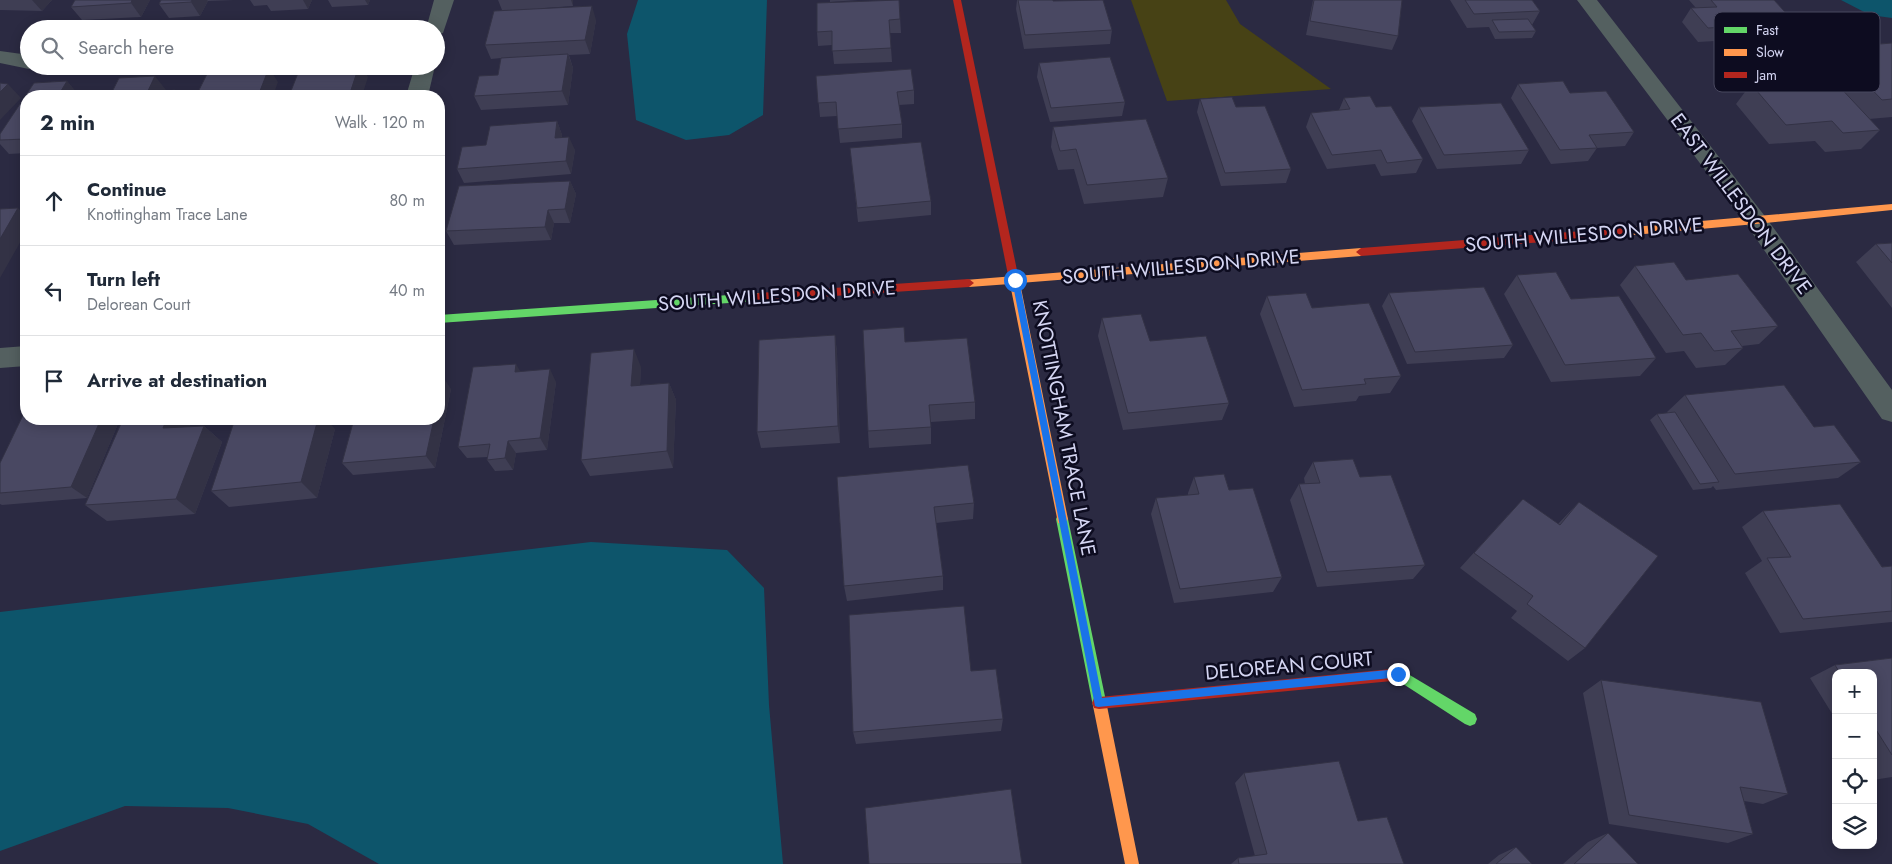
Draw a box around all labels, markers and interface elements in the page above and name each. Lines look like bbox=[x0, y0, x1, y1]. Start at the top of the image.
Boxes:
legend bbox=[1714, 12, 1880, 92]
search box bbox=[20, 20, 445, 75]
text: Fast bbox=[1756, 20, 1779, 40]
icon: search bbox=[38, 34, 66, 62]
text: Search here bbox=[78, 34, 174, 61]
text: Slow bbox=[1756, 42, 1784, 62]
text: Jam bbox=[1754, 65, 1777, 85]
street label: EAST WILLESDON DRIVE bbox=[1663, 107, 1819, 301]
text: 2 min bbox=[40, 108, 95, 138]
text: Walk · 120 m bbox=[335, 111, 425, 134]
text: Continue bbox=[87, 176, 166, 203]
icon: ahead bbox=[40, 187, 68, 215]
text: 80 m bbox=[389, 189, 425, 212]
text: Knottingham Trace Lane bbox=[87, 203, 247, 226]
street label: SOUTH WILLESDON DRIVE bbox=[1464, 210, 1704, 260]
street label: SOUTH WILLESDON DRIVE bbox=[1061, 242, 1301, 292]
text: Turn left bbox=[87, 266, 160, 293]
route start bbox=[1004, 269, 1027, 292]
street label: SOUTH WILLESDON DRIVE bbox=[657, 273, 897, 319]
icon: left bbox=[40, 277, 68, 305]
text: 40 m bbox=[389, 279, 425, 302]
text: Delorean Court bbox=[87, 293, 190, 316]
street label: KNOTTINGHAM TRACE LANE bbox=[1025, 298, 1103, 558]
icon: arrive bbox=[40, 367, 68, 395]
text: Arrive at destination bbox=[87, 367, 267, 394]
street label: DELOREAN COURT bbox=[1204, 644, 1375, 688]
route end bbox=[1387, 663, 1410, 686]
map controls bbox=[1832, 669, 1877, 849]
button: + bbox=[1832, 669, 1877, 714]
button: − bbox=[1832, 714, 1877, 759]
button: locate bbox=[1832, 759, 1877, 804]
button: layers bbox=[1832, 804, 1877, 849]

